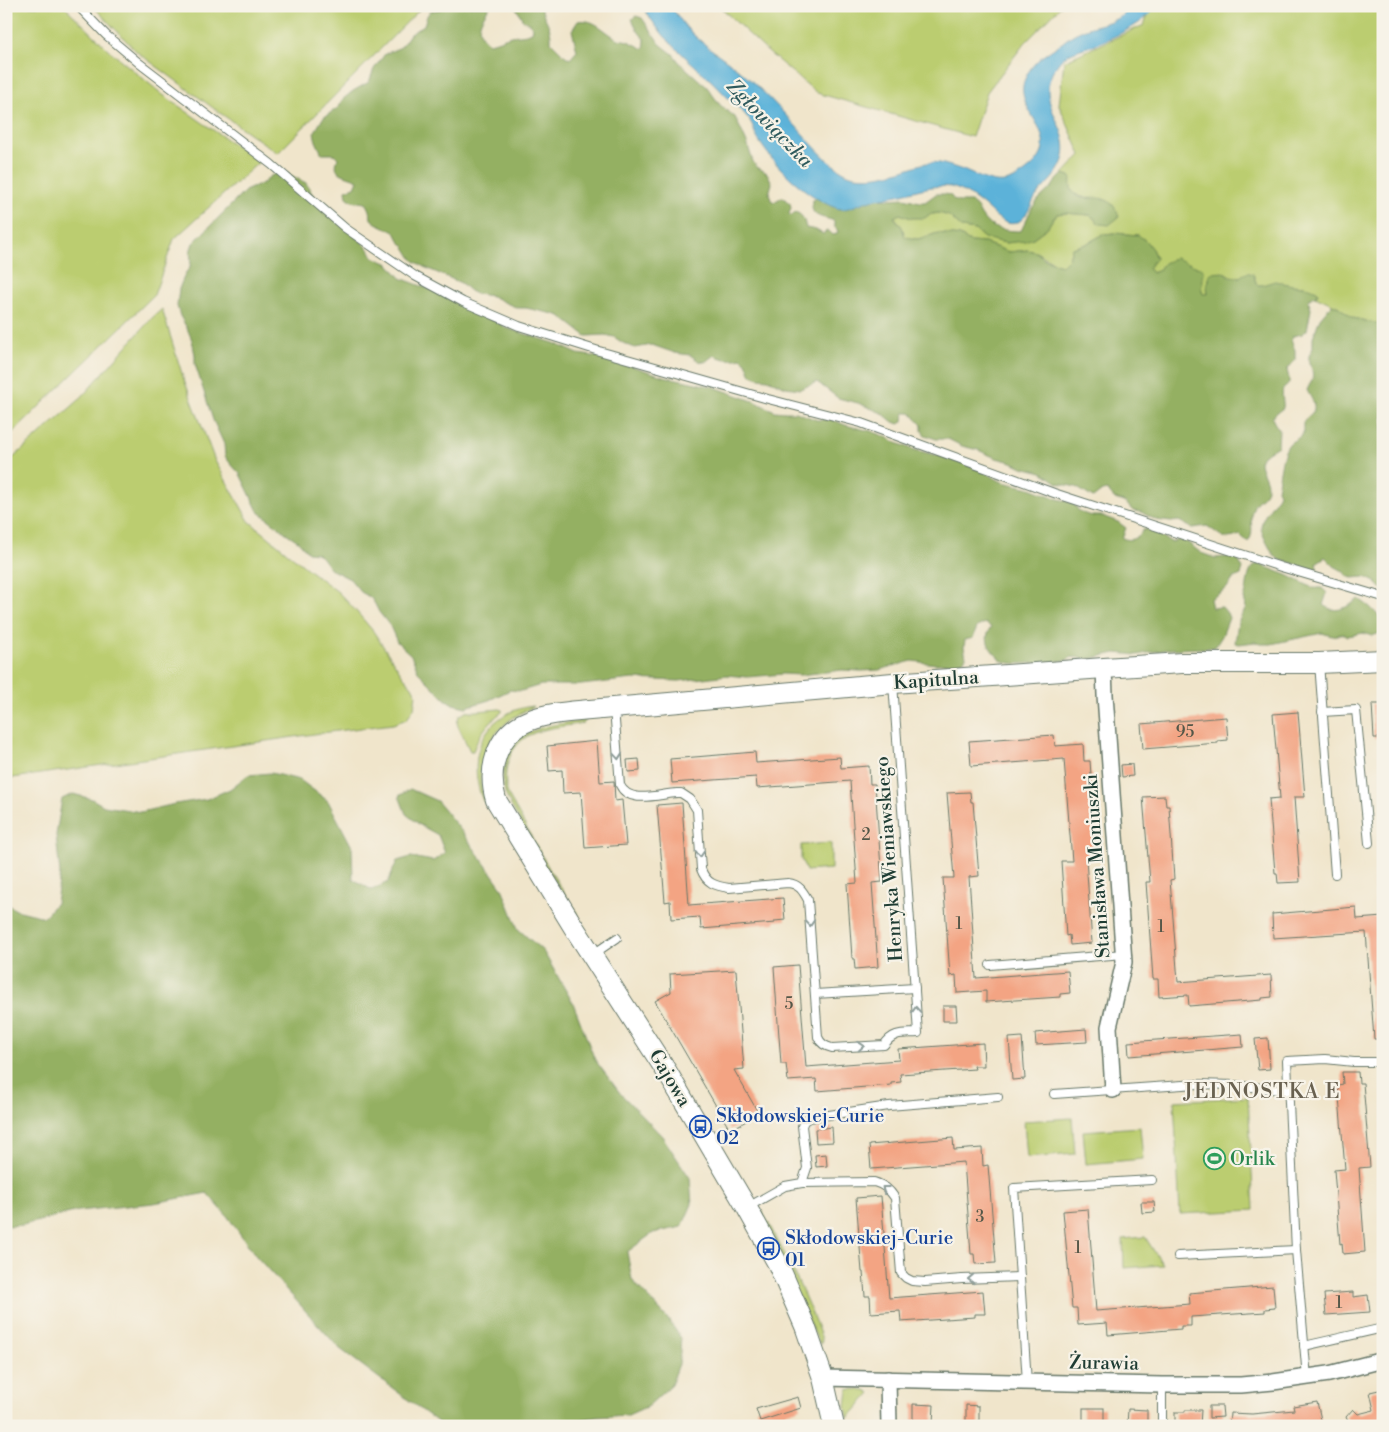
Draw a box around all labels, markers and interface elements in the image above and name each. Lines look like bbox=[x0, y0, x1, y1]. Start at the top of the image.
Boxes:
water label: Zgłowiączka bbox=[721, 75, 818, 174]
street label: Kapitulna bbox=[893, 665, 980, 695]
house number: 95 bbox=[1176, 722, 1194, 742]
one-way arrow bbox=[612, 753, 623, 761]
street label: Henryka Wieniawskiego bbox=[870, 755, 908, 963]
street label: Stanisława Moniuszki bbox=[1079, 773, 1115, 959]
house number: 2 bbox=[861, 825, 871, 845]
one-way arrow bbox=[694, 850, 705, 858]
house number: 1 bbox=[956, 914, 963, 934]
house number: 1 bbox=[1158, 917, 1165, 937]
one-way arrow bbox=[804, 919, 815, 927]
house number: 5 bbox=[785, 994, 794, 1014]
one-way arrow bbox=[911, 1006, 922, 1014]
one-way arrow bbox=[858, 1041, 866, 1052]
street label: Gajowa bbox=[644, 1045, 697, 1111]
district label: JEDNOSTKA E bbox=[1182, 1079, 1341, 1105]
place label: Skłodowskiej-Curie 02 bbox=[716, 1104, 884, 1150]
bus stop icon: Skłodowskiej-Curie 02 bbox=[688, 1115, 712, 1139]
sports icon: Orlik bbox=[1202, 1147, 1226, 1171]
place label: Orlik bbox=[1230, 1147, 1276, 1171]
one-way arrow bbox=[882, 1185, 891, 1194]
house number: 3 bbox=[976, 1207, 985, 1227]
place label: Skłodowskiej-Curie 01 bbox=[785, 1226, 953, 1272]
bus stop icon: Skłodowskiej-Curie 01 bbox=[757, 1237, 781, 1261]
house number: 1 bbox=[1075, 1238, 1082, 1258]
one-way arrow bbox=[967, 1273, 975, 1284]
house number: 1 bbox=[1336, 1293, 1343, 1313]
street label: Żurawia bbox=[1069, 1349, 1139, 1376]

